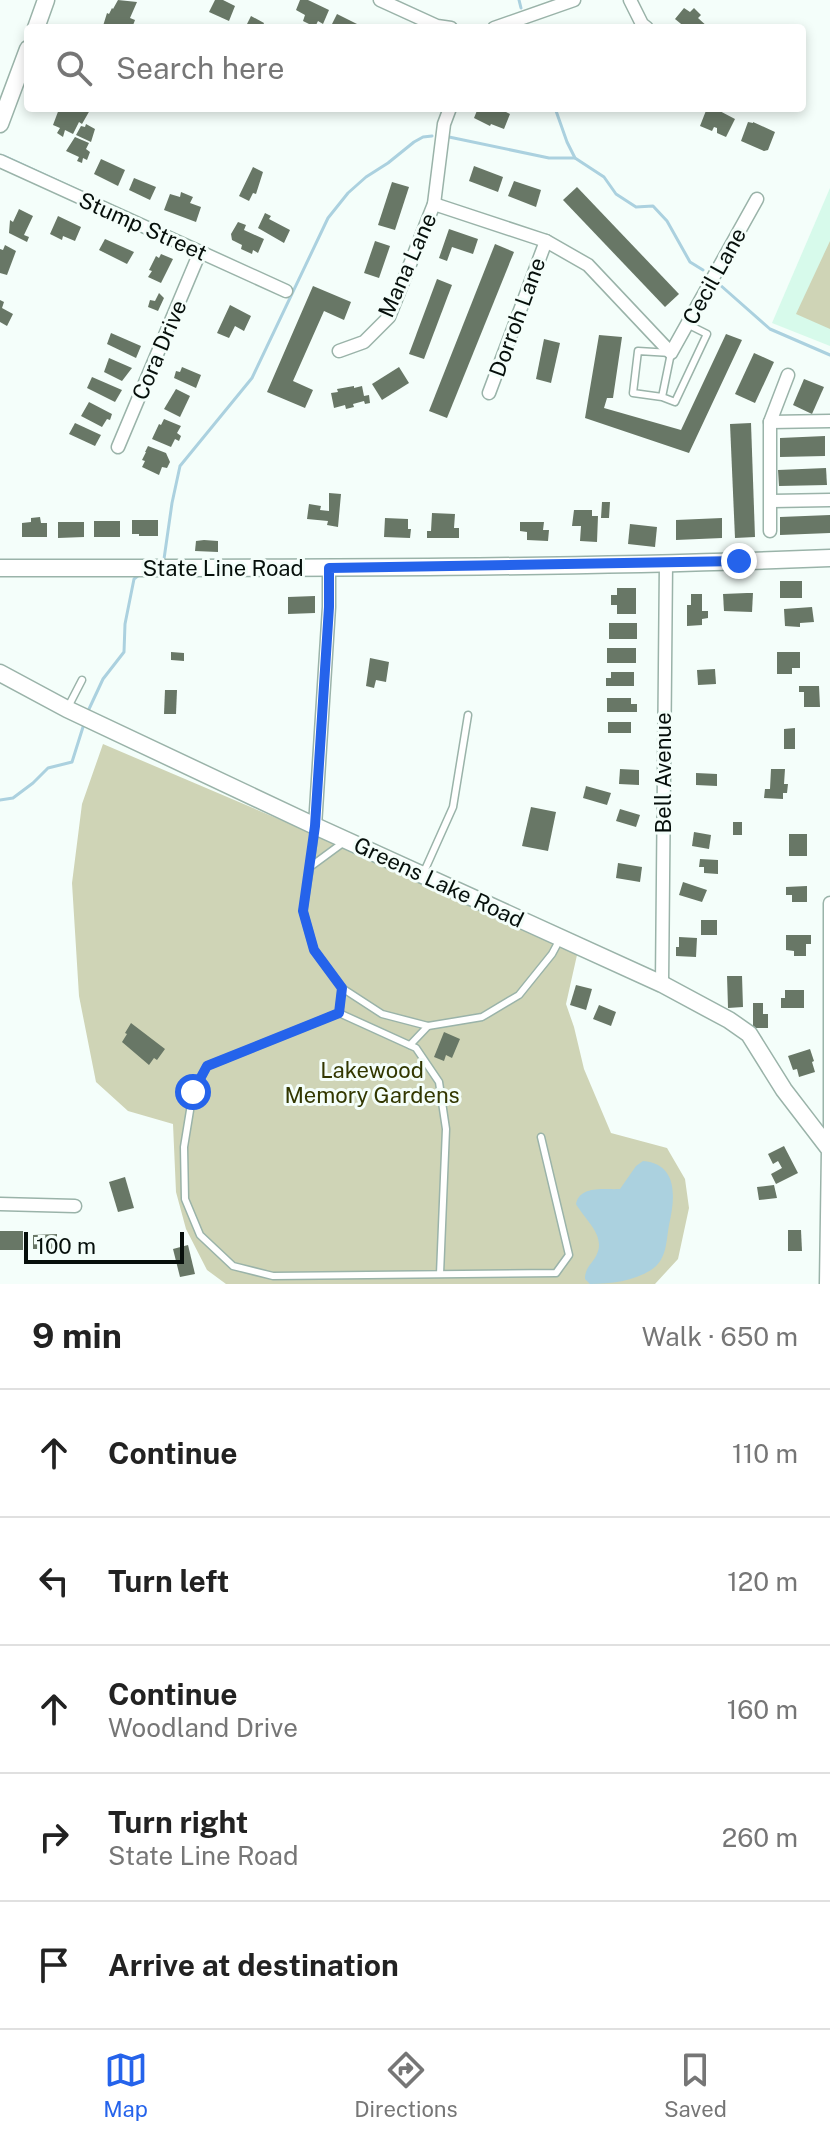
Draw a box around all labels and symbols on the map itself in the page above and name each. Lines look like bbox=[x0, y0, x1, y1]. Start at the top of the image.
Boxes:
street label: Stump Street bbox=[75, 186, 211, 266]
street label: Mana Lane bbox=[372, 209, 442, 321]
street label: Cecil Lane bbox=[677, 223, 751, 329]
street label: Dorroh Lane bbox=[483, 254, 551, 380]
street label: Cora Drive bbox=[126, 296, 192, 404]
route end bbox=[721, 543, 757, 579]
street label: State Line Road bbox=[142, 555, 304, 581]
street label: Bell Avenue bbox=[650, 712, 676, 834]
street label: Greens Lake Road bbox=[350, 831, 528, 933]
park label: Lakewood Memory Gardens bbox=[284, 1057, 460, 1108]
route start bbox=[175, 1074, 211, 1110]
scale bar bbox=[24, 1228, 184, 1264]

